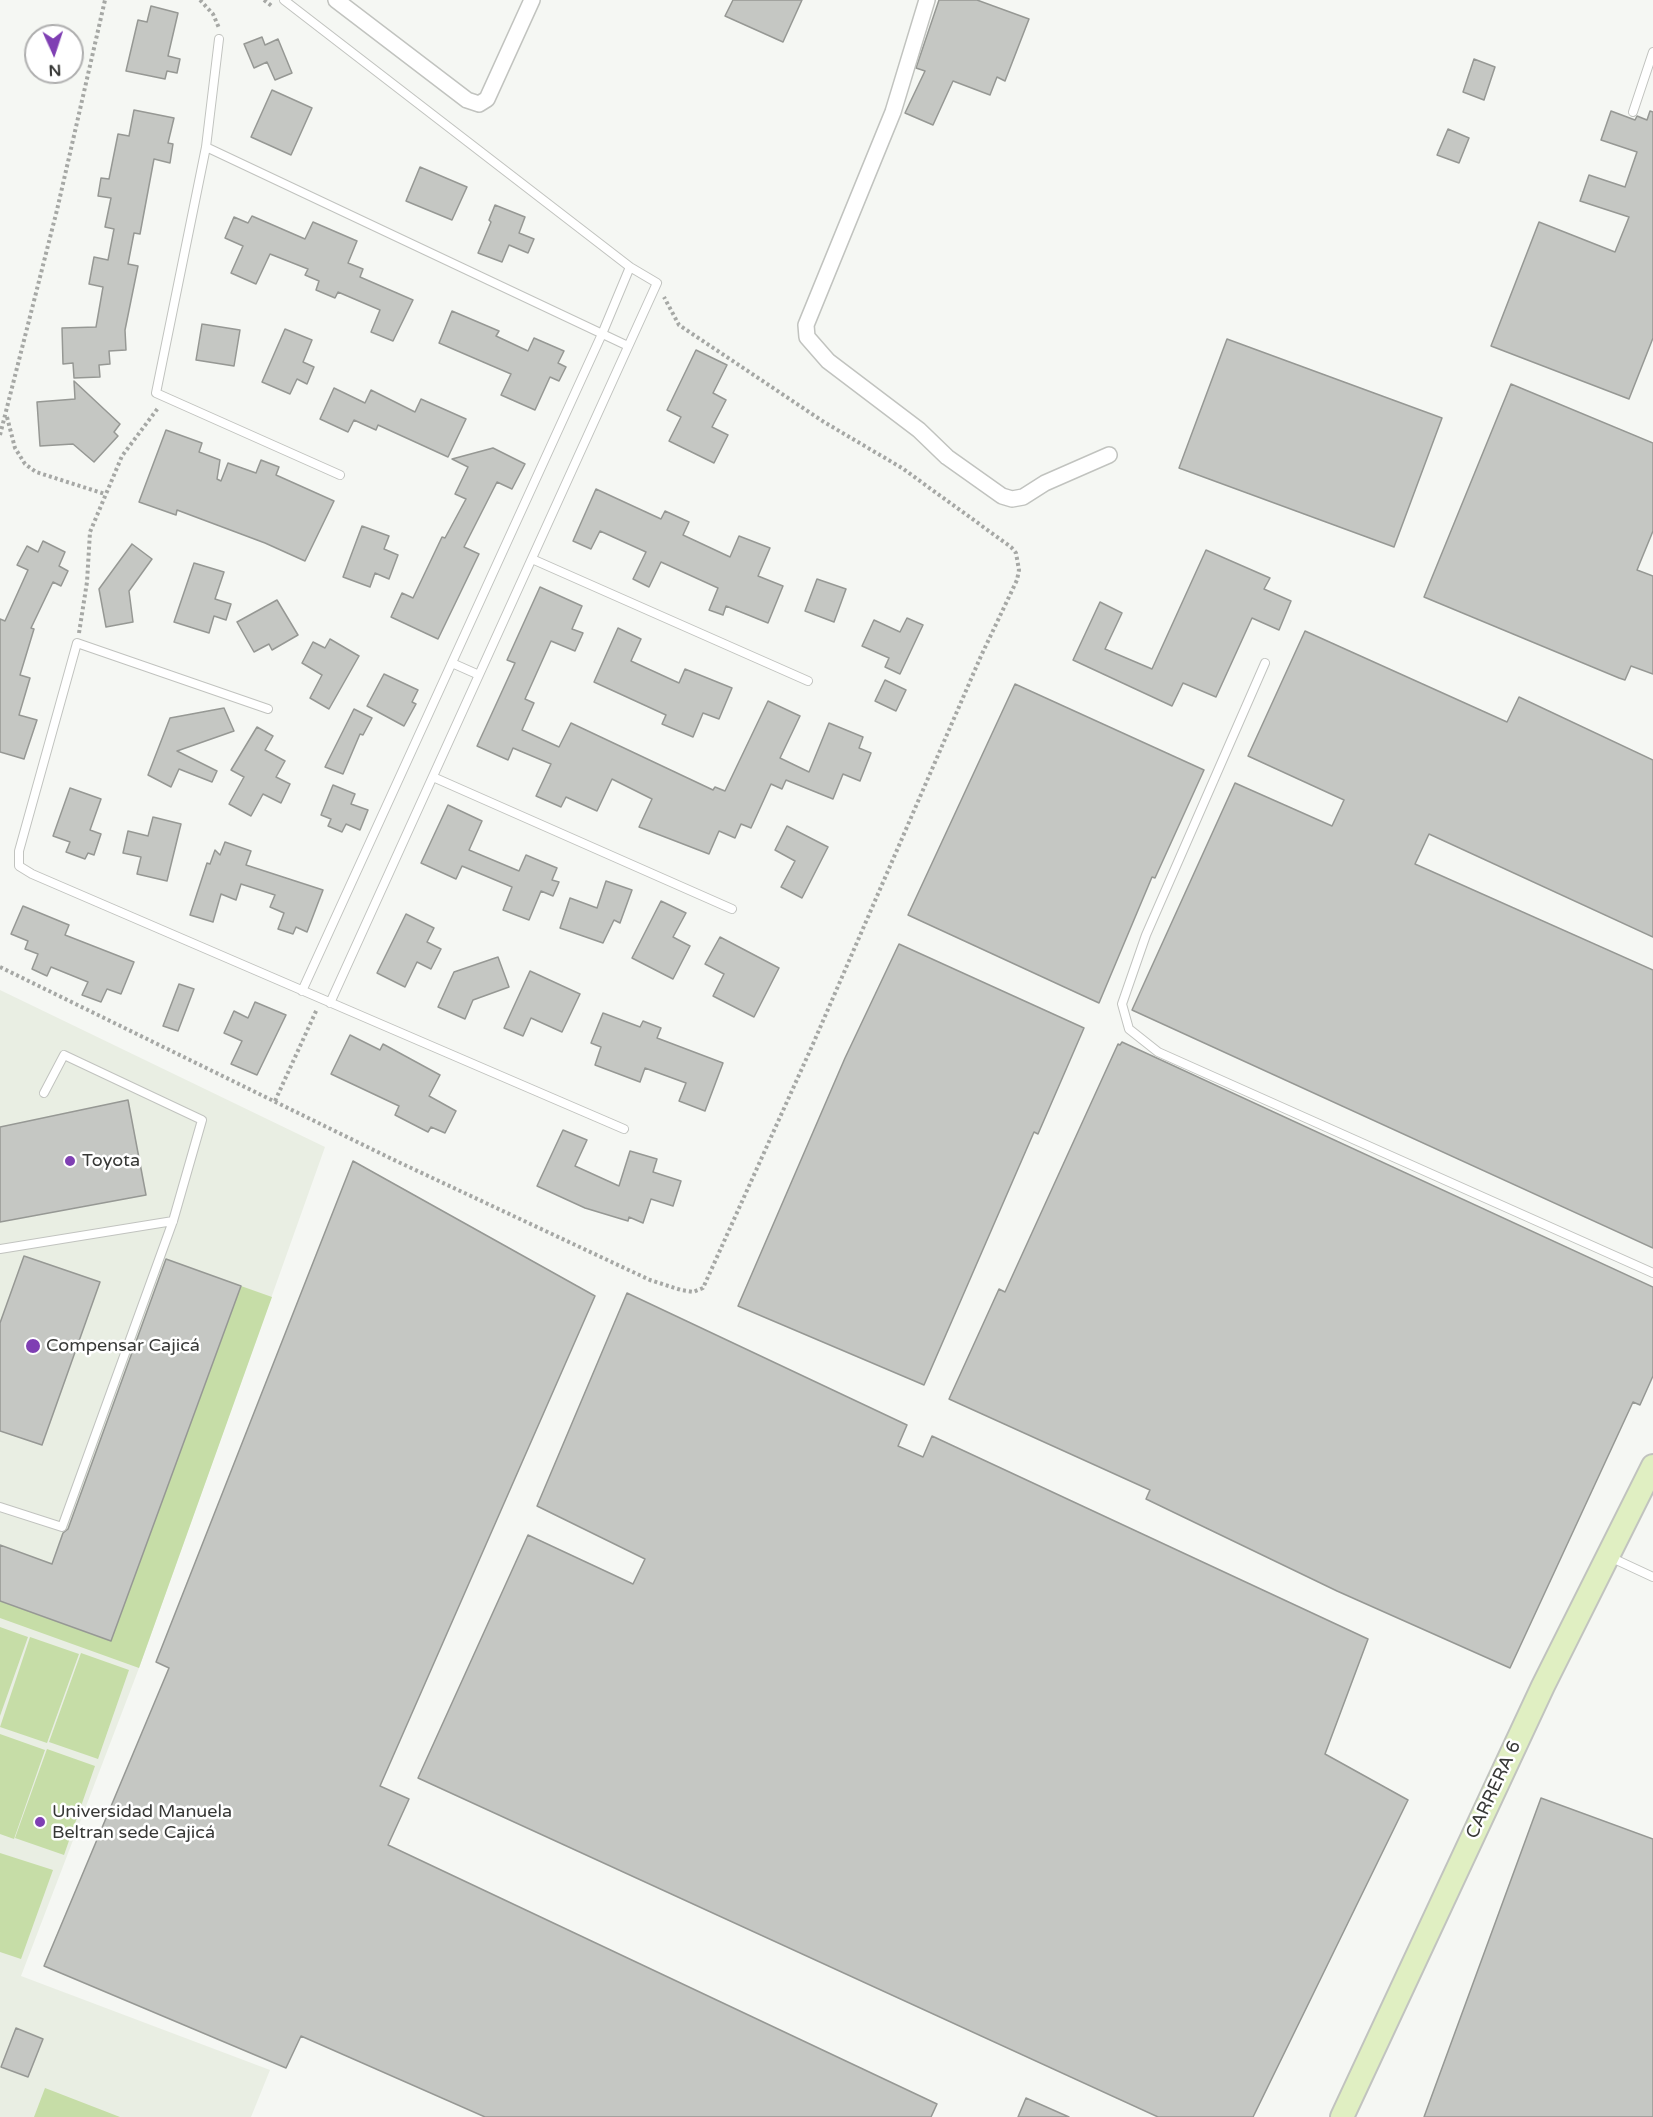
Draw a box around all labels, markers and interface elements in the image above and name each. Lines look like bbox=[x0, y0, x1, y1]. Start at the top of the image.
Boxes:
north arrow bbox=[24, 24, 84, 84]
text: N bbox=[48, 60, 62, 80]
place label: Toyota bbox=[82, 1150, 140, 1172]
marker: Toyota bbox=[63, 1154, 77, 1168]
place label: Compensar Cajicá bbox=[46, 1335, 200, 1357]
marker: Compensar Cajicá bbox=[24, 1337, 42, 1355]
street label: CARRERA 6 bbox=[1462, 1738, 1526, 1842]
place label: Universidad Manuela Beltran sede Cajicá bbox=[52, 1801, 232, 1844]
marker: Universidad Manuela Beltran sede Cajicá bbox=[33, 1815, 47, 1829]

